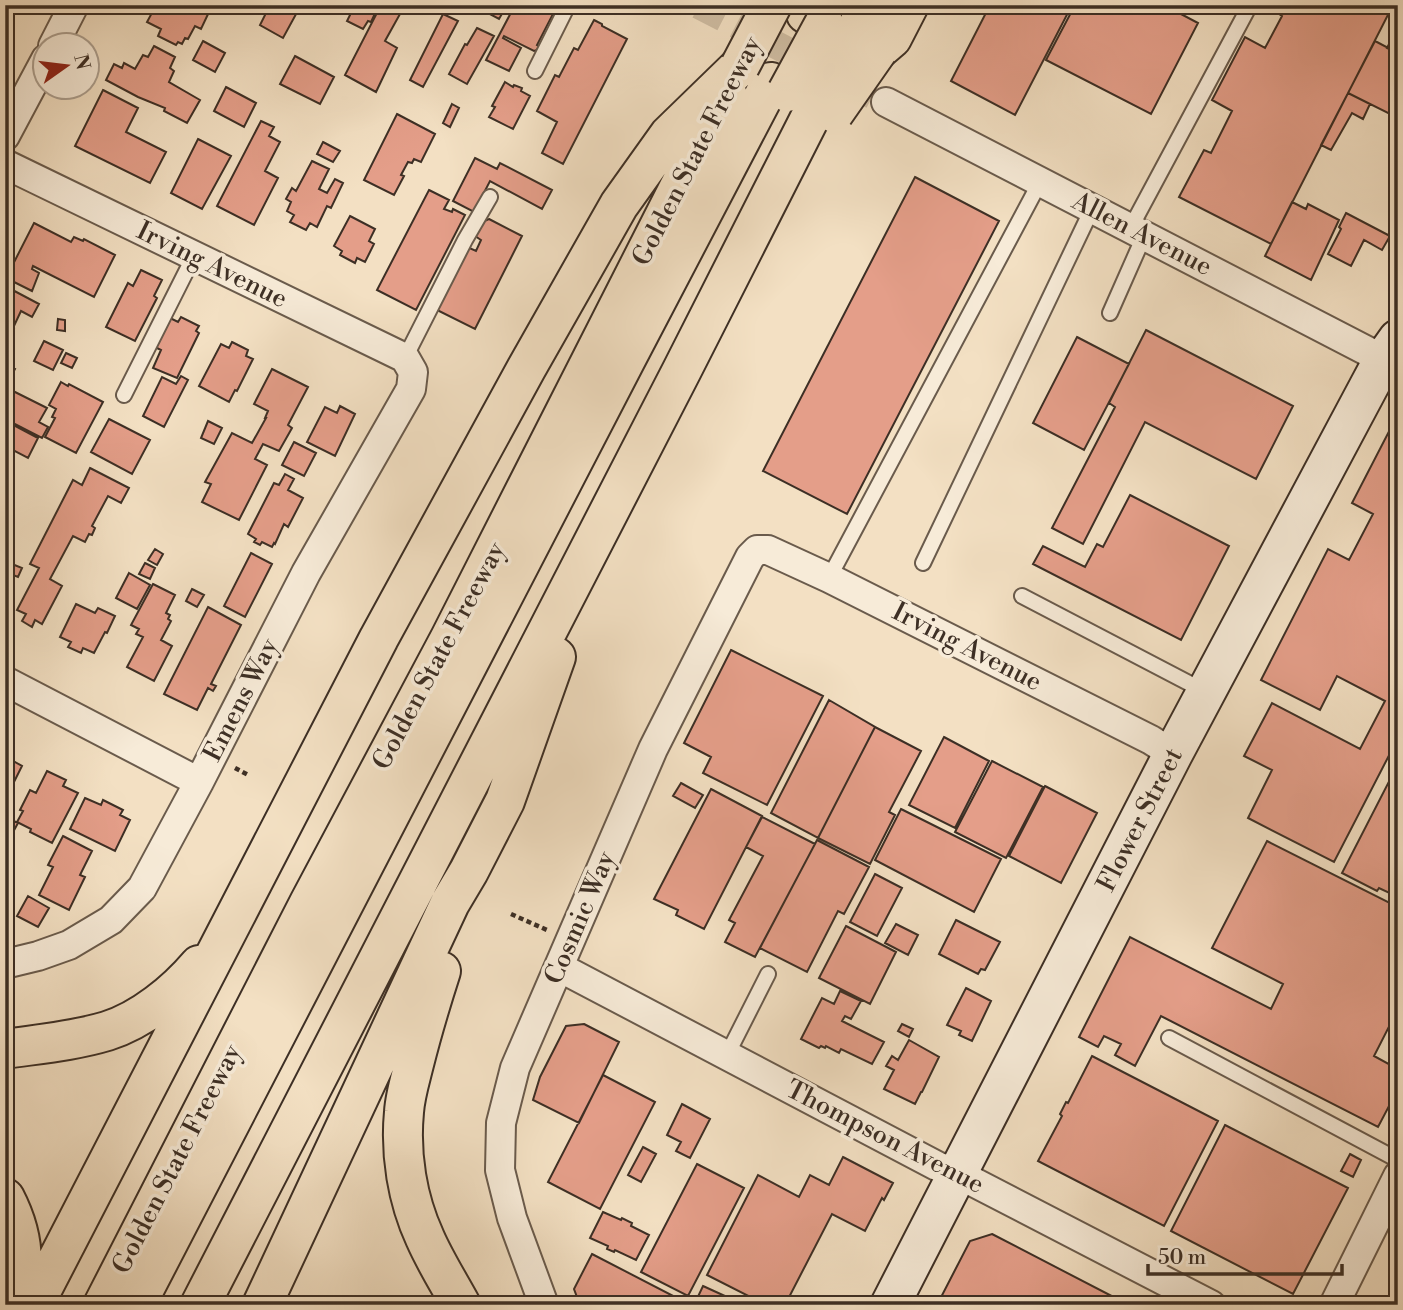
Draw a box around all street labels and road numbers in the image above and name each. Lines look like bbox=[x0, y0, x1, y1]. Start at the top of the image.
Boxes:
street label: Golden State Freeway bbox=[625, 31, 769, 271]
street label: Allen Avenue bbox=[1066, 185, 1217, 283]
street label: Irving Avenue bbox=[131, 215, 293, 315]
street label: Golden State Freeway bbox=[365, 536, 513, 775]
street label: Irving Avenue bbox=[887, 596, 1047, 698]
street label: Emens Way bbox=[196, 633, 286, 767]
street label: Flower Street bbox=[1090, 743, 1190, 897]
street label: Cosmic Way bbox=[538, 846, 622, 989]
street label: Golden State Freeway bbox=[105, 1039, 249, 1279]
street label: Thompson Avenue bbox=[781, 1073, 989, 1201]

